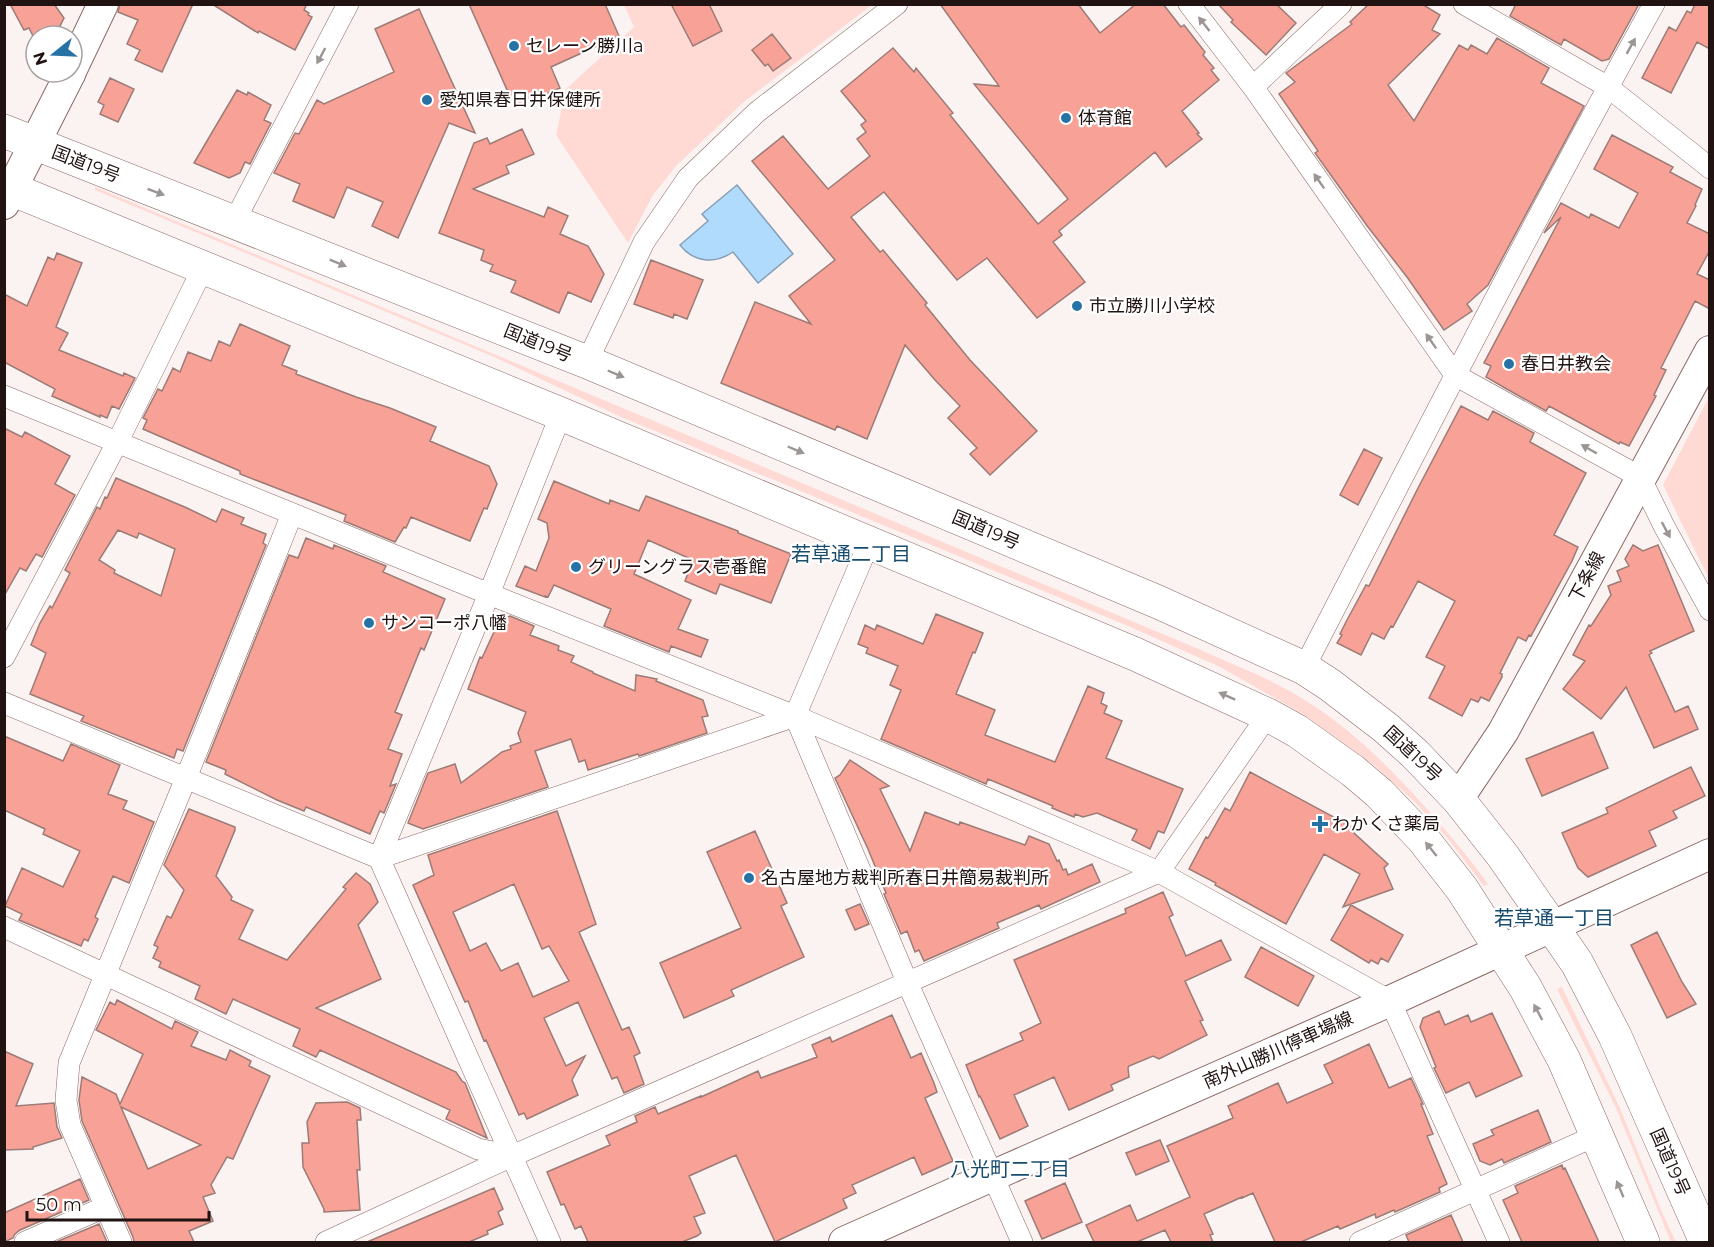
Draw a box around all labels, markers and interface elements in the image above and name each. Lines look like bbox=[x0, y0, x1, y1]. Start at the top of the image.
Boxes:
one-way arrow bbox=[1198, 16, 1210, 31]
north arrow bbox=[24, 24, 84, 84]
place label: セレーン勝川a bbox=[526, 35, 644, 57]
one-way arrow bbox=[1626, 37, 1636, 54]
marker: セレーン勝川a bbox=[507, 39, 521, 53]
one-way arrow bbox=[316, 48, 326, 65]
text: N bbox=[29, 49, 51, 68]
place label: 愛知県春日井保健所 bbox=[439, 89, 601, 111]
marker: 愛知県春日井保健所 bbox=[420, 93, 434, 107]
place label: 体育館 bbox=[1078, 107, 1132, 129]
marker: 体育館 bbox=[1059, 111, 1073, 125]
street label: 国道19号 bbox=[49, 141, 123, 187]
one-way arrow bbox=[1314, 173, 1325, 189]
one-way arrow bbox=[147, 188, 165, 197]
one-way arrow bbox=[329, 259, 347, 269]
place label: 市立勝川小学校 bbox=[1089, 295, 1215, 317]
marker: 市立勝川小学校 bbox=[1070, 299, 1084, 313]
street label: 国道19号 bbox=[501, 319, 575, 367]
one-way arrow bbox=[1425, 333, 1437, 349]
place label: 春日井教会 bbox=[1521, 353, 1611, 375]
marker: 春日井教会 bbox=[1502, 357, 1516, 371]
one-way arrow bbox=[608, 369, 626, 379]
one-way arrow bbox=[1580, 444, 1597, 454]
one-way arrow bbox=[787, 446, 805, 455]
street label: 国道19号 bbox=[949, 506, 1023, 554]
one-way arrow bbox=[1661, 522, 1671, 539]
district label: 若草通二丁目 bbox=[791, 542, 911, 566]
street label: 下条線 bbox=[1565, 548, 1609, 606]
place label: グリーングラス壱番館 bbox=[588, 556, 767, 578]
marker: グリーングラス壱番館 bbox=[569, 560, 583, 574]
place label: サンコーポ八幡 bbox=[381, 612, 507, 634]
marker: サンコーポ八幡 bbox=[362, 616, 376, 630]
one-way arrow bbox=[1218, 691, 1236, 700]
street label: 国道19号 bbox=[1379, 722, 1447, 786]
place label: わかくさ薬局 bbox=[1332, 813, 1440, 835]
marker: わかくさ薬局 bbox=[1313, 817, 1327, 831]
one-way arrow bbox=[1425, 841, 1438, 857]
place label: 名古屋地方裁判所春日井簡易裁判所 bbox=[761, 867, 1049, 889]
marker: 名古屋地方裁判所春日井簡易裁判所 bbox=[742, 871, 756, 885]
district label: 若草通一丁目 bbox=[1494, 906, 1614, 930]
one-way arrow bbox=[1533, 1003, 1543, 1020]
street label: 南外山勝川停車場線 bbox=[1200, 1007, 1356, 1093]
street label: 国道19号 bbox=[1645, 1125, 1695, 1199]
district label: 八光町二丁目 bbox=[950, 1157, 1070, 1181]
one-way arrow bbox=[1615, 1179, 1625, 1197]
scale bar bbox=[27, 1184, 208, 1222]
text: 50 m bbox=[36, 1194, 82, 1216]

